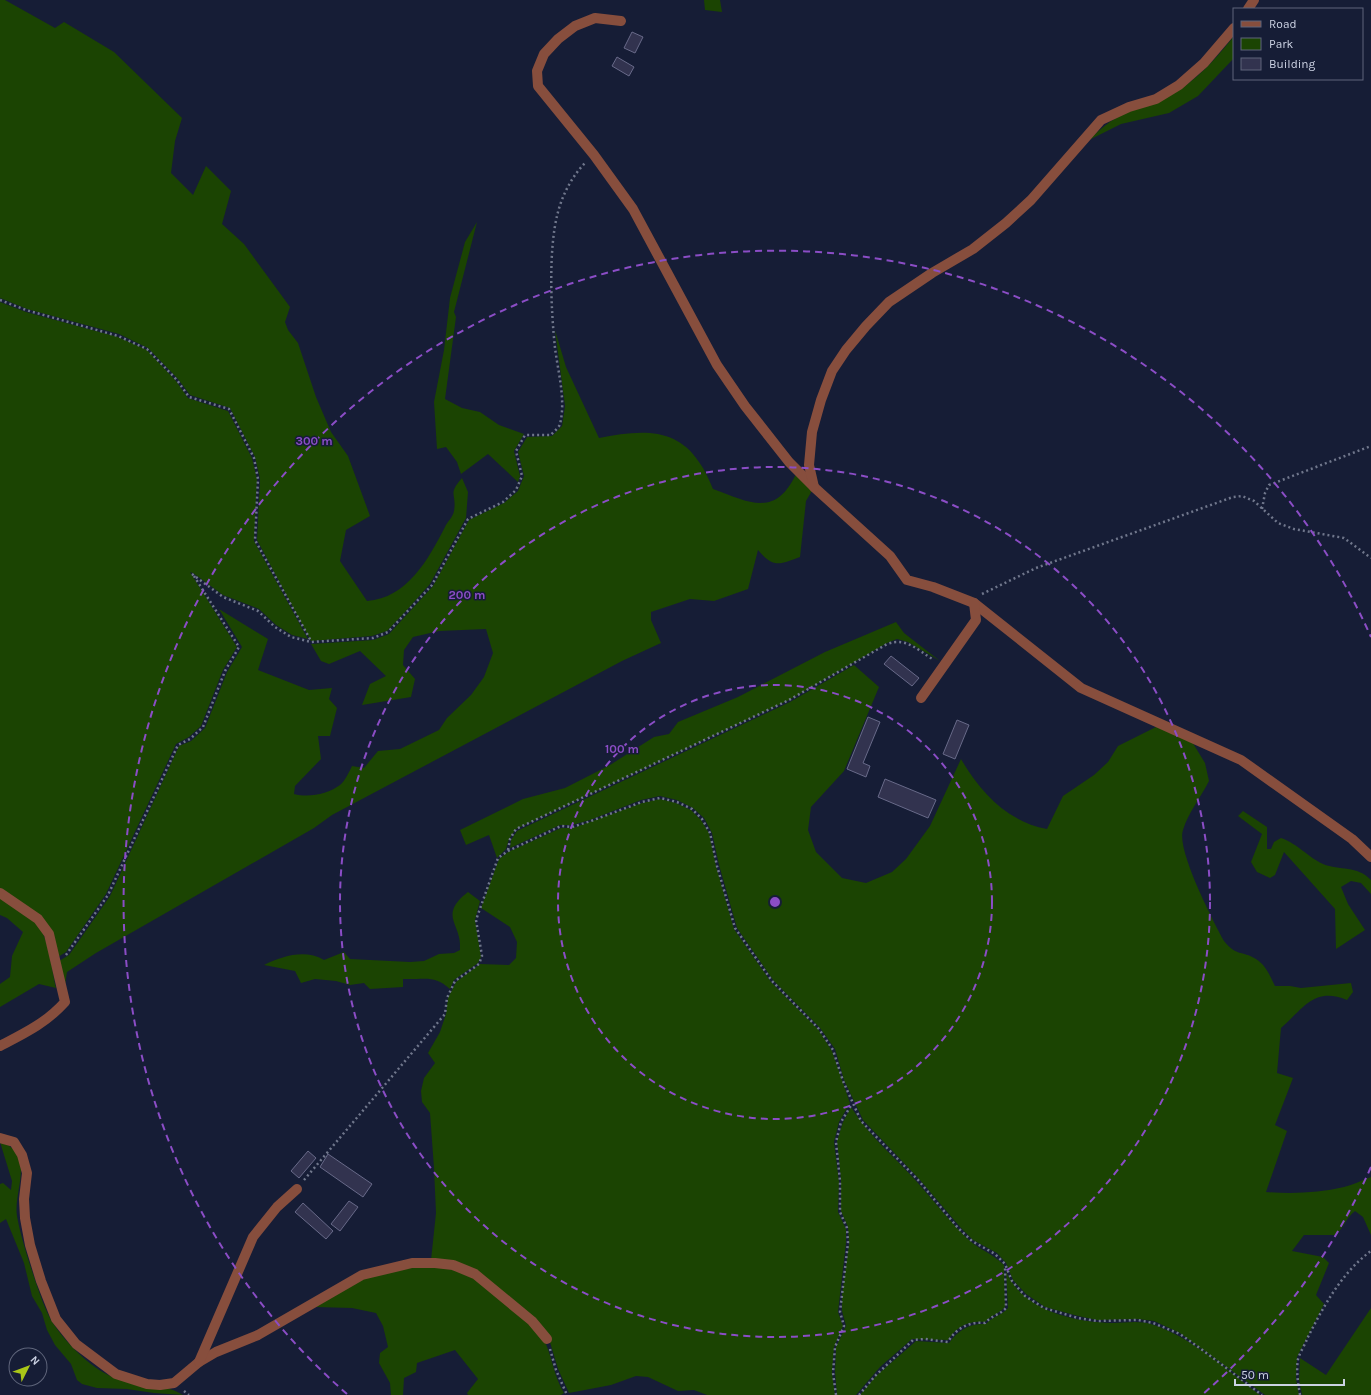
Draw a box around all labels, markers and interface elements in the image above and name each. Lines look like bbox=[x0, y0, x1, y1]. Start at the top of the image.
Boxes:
legend bbox=[1233, 8, 1363, 80]
text: Road bbox=[1269, 17, 1297, 31]
text: Park bbox=[1269, 37, 1294, 51]
text: Building bbox=[1269, 57, 1316, 71]
text: 300 m bbox=[295, 434, 333, 448]
text: 200 m bbox=[449, 588, 485, 602]
text: 100 m bbox=[605, 742, 639, 756]
centre of rings bbox=[768, 895, 782, 909]
north arrow bbox=[8, 1347, 48, 1387]
text: N bbox=[28, 1353, 43, 1368]
scale bar bbox=[1235, 1361, 1344, 1387]
text: 50 m bbox=[1241, 1368, 1269, 1382]

